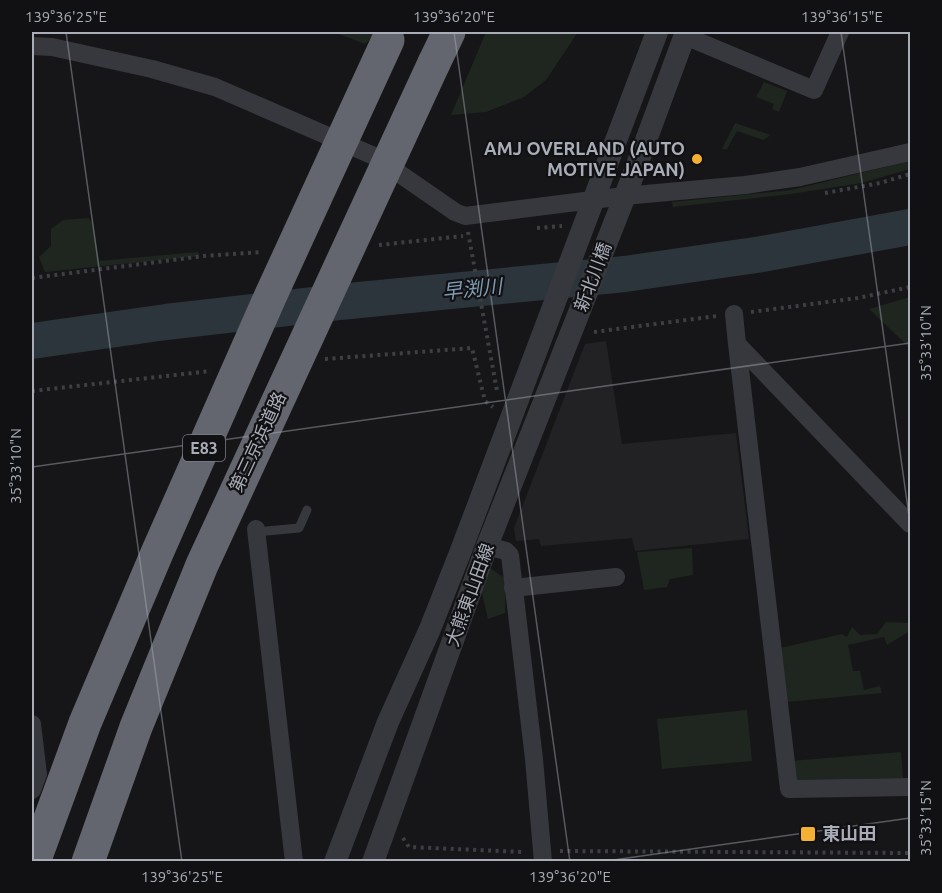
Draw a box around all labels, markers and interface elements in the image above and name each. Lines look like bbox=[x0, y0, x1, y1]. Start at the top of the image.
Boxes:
text: 139°36'25"E bbox=[25, 8, 107, 25]
text: 139°36'20"E bbox=[413, 8, 495, 25]
text: 139°36'15"E bbox=[801, 8, 883, 25]
place label: AMJ OVERLAND (AUTO MOTIVE JAPAN) bbox=[484, 138, 685, 180]
marker: AMJ OVERLAND (AUTO MOTIVE JAPAN) bbox=[690, 152, 704, 166]
street label: 新北川橋 bbox=[570, 239, 614, 314]
water label: 早渕川 bbox=[441, 274, 505, 303]
text: 35°33'10"N bbox=[917, 305, 934, 381]
street label: 第三京浜道路 bbox=[225, 388, 289, 495]
text: 35°33'10"N bbox=[7, 428, 24, 504]
road number: E83 bbox=[183, 435, 225, 461]
street label: 大熊東山田線 bbox=[441, 540, 497, 649]
text: 35°33'15"N bbox=[917, 780, 934, 856]
place label: 東山田 bbox=[822, 823, 876, 843]
marker: 東山田 bbox=[799, 825, 817, 843]
text: 139°36'25"E bbox=[141, 868, 223, 885]
text: 139°36'20"E bbox=[529, 868, 611, 885]

